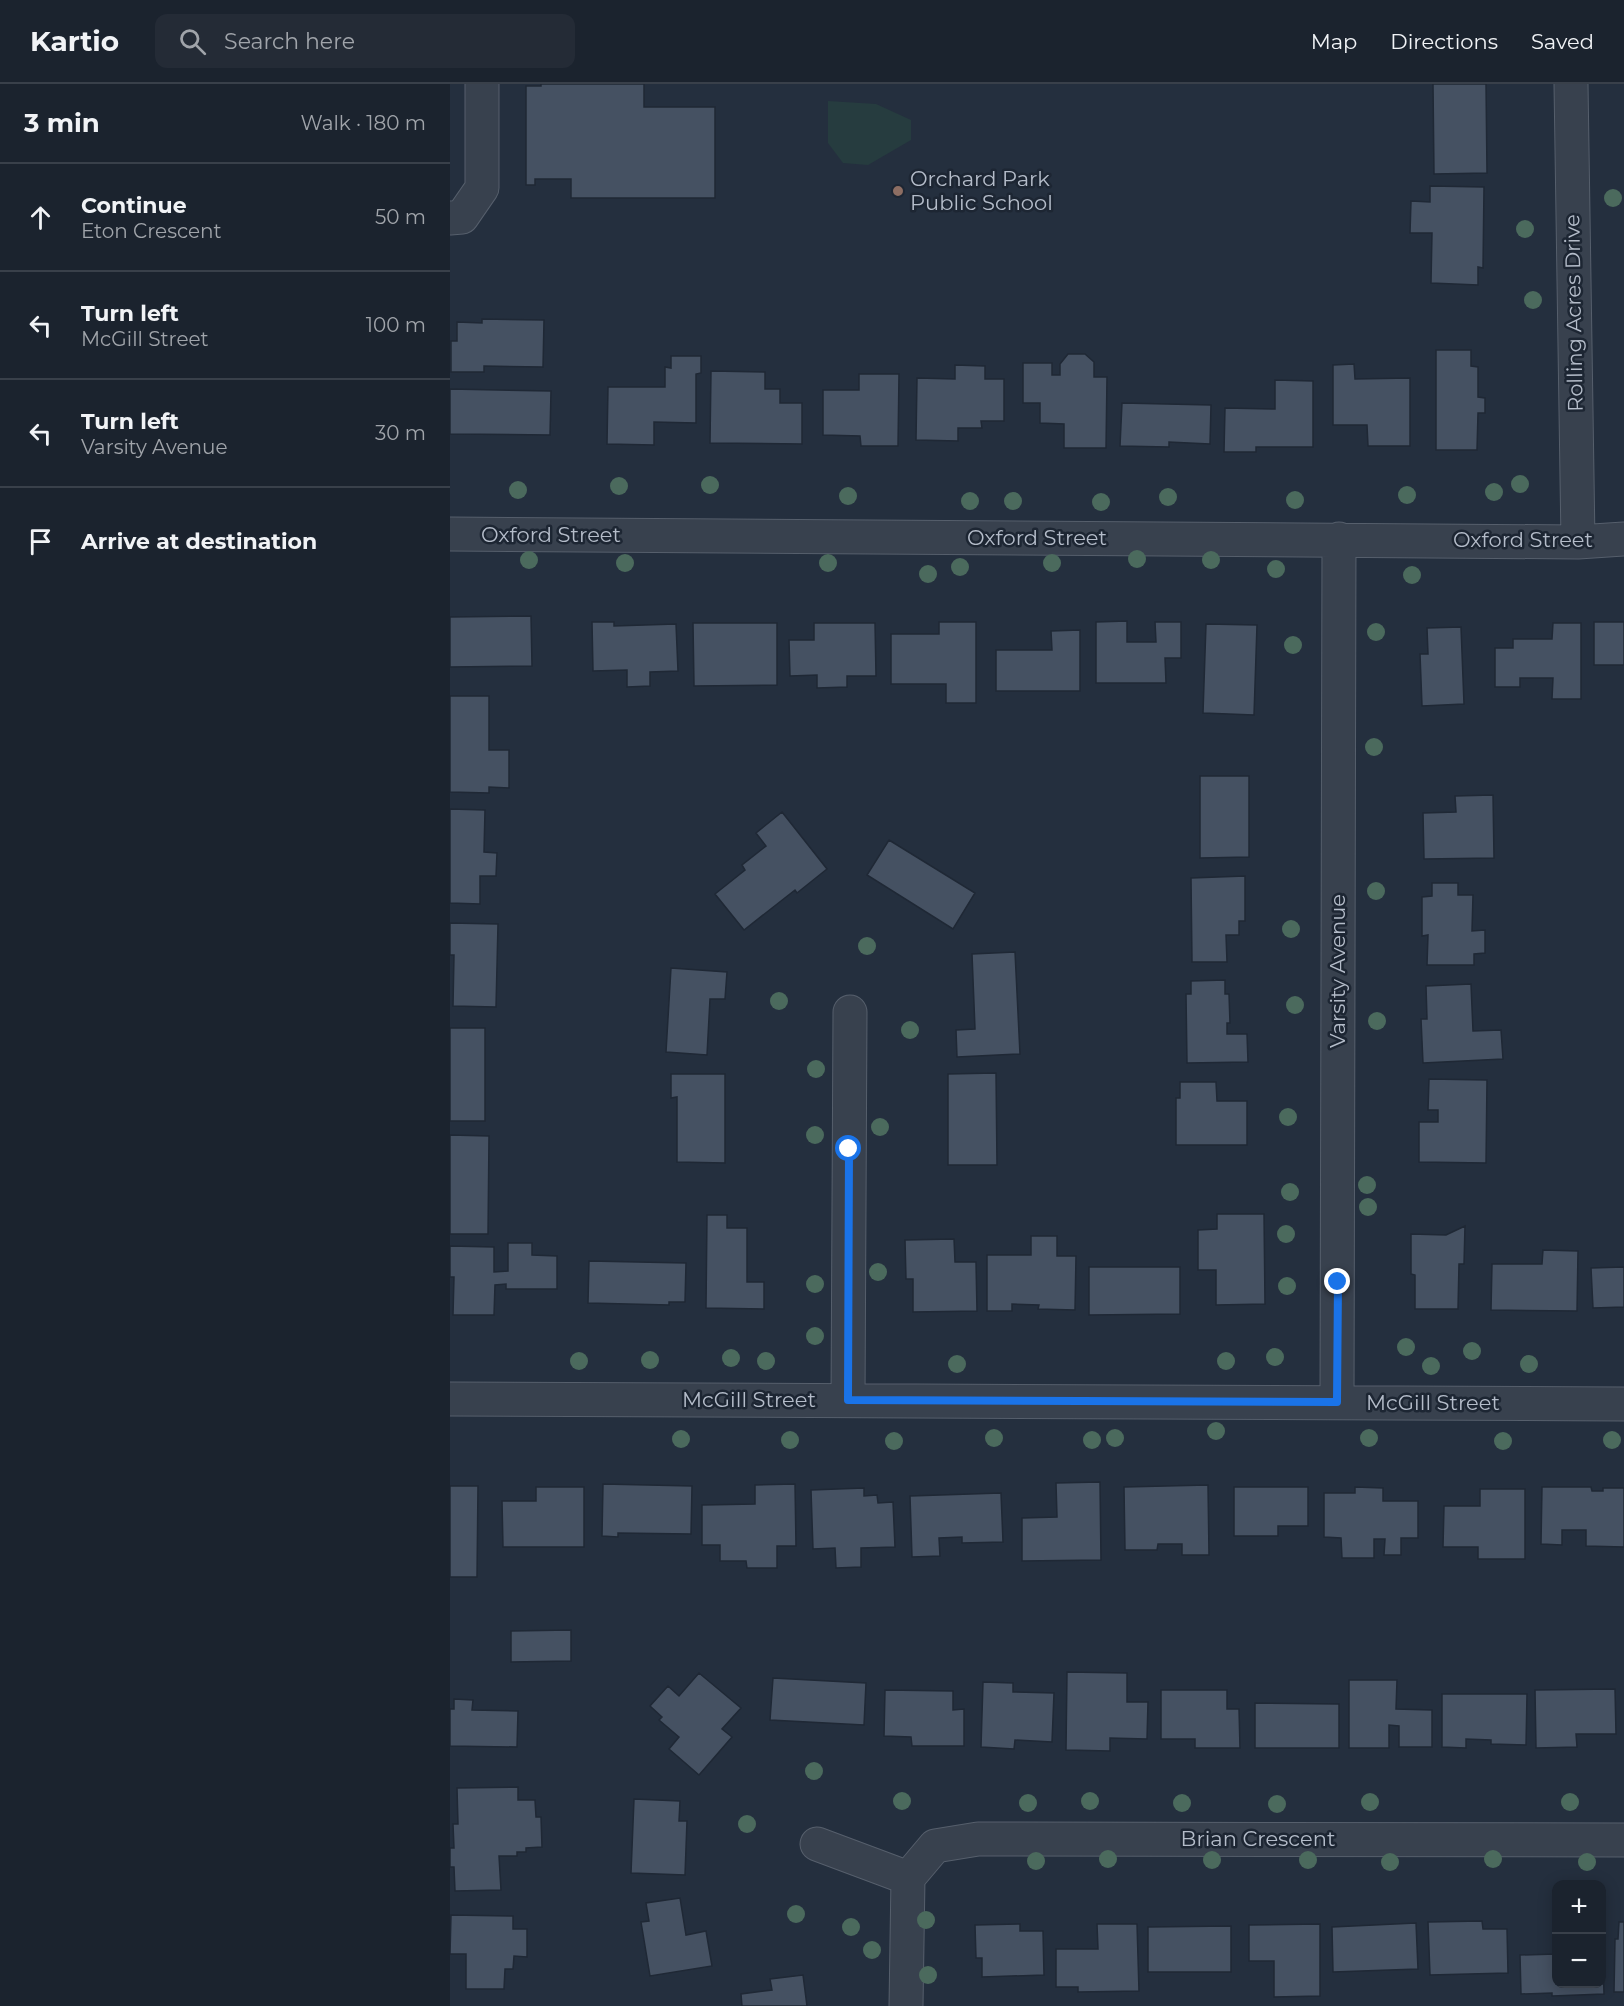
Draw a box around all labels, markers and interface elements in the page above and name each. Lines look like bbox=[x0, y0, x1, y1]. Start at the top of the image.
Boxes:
search box bbox=[155, 14, 575, 68]
text: Kartio bbox=[30, 24, 119, 58]
icon: search bbox=[176, 25, 209, 58]
text: Search here bbox=[224, 28, 355, 55]
text: Map bbox=[1311, 29, 1357, 54]
text: Directions bbox=[1390, 29, 1498, 54]
text: Saved bbox=[1531, 29, 1594, 54]
text: 3 min bbox=[24, 107, 100, 139]
text: Walk · 180 m bbox=[301, 111, 426, 135]
place label: Orchard Park Public School bbox=[910, 166, 1053, 215]
marker: Orchard Park Public School bbox=[891, 184, 905, 198]
text: Continue bbox=[81, 192, 187, 219]
icon: ahead bbox=[24, 201, 57, 234]
text: 50 m bbox=[375, 205, 426, 229]
street label: Rolling Acres Drive bbox=[1559, 214, 1588, 412]
text: Eton Crescent bbox=[81, 219, 222, 243]
text: Turn left bbox=[81, 300, 179, 327]
icon: left bbox=[24, 309, 57, 342]
text: 100 m bbox=[366, 313, 426, 337]
text: McGill Street bbox=[81, 327, 209, 351]
text: Turn left bbox=[81, 408, 179, 435]
icon: left bbox=[24, 417, 57, 450]
text: 30 m bbox=[375, 421, 426, 445]
text: Varsity Avenue bbox=[81, 435, 228, 459]
street label: Oxford Street bbox=[481, 522, 621, 547]
icon: arrive bbox=[24, 525, 57, 558]
street label: Oxford Street bbox=[967, 525, 1107, 550]
street label: Oxford Street bbox=[1453, 527, 1593, 552]
text: Arrive at destination bbox=[81, 528, 317, 555]
street label: Varsity Avenue bbox=[1325, 894, 1350, 1048]
route start bbox=[835, 1135, 861, 1161]
route end bbox=[1324, 1268, 1350, 1294]
street label: McGill Street bbox=[682, 1387, 816, 1412]
street label: McGill Street bbox=[1366, 1390, 1500, 1415]
street label: Brian Crescent bbox=[1181, 1826, 1335, 1851]
map controls bbox=[1552, 1880, 1606, 1988]
button: + bbox=[1552, 1880, 1606, 1934]
button: − bbox=[1552, 1934, 1606, 1988]

